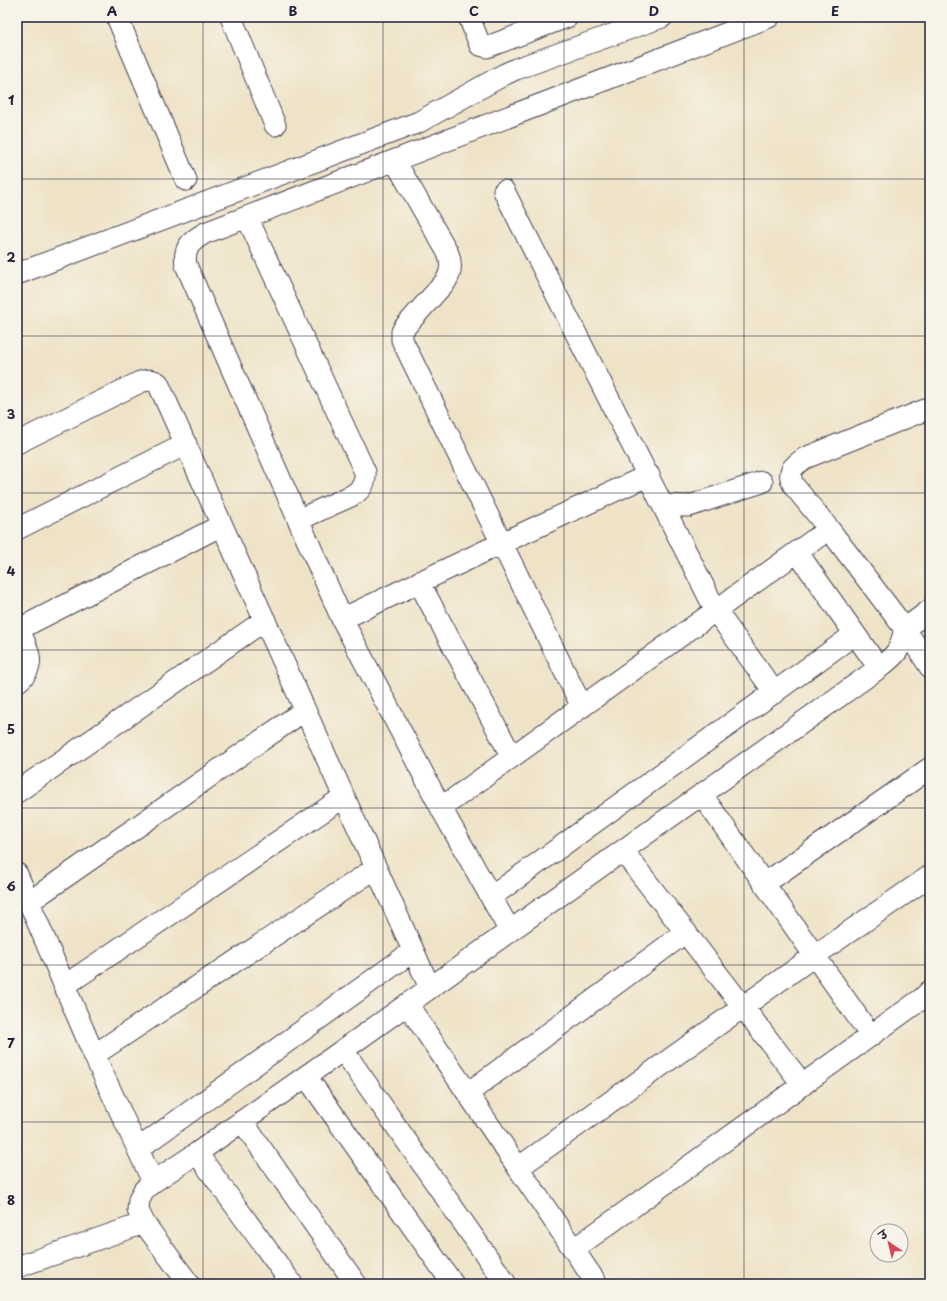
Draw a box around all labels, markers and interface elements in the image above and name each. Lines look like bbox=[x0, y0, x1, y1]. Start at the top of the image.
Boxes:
text: A bbox=[107, 1, 117, 20]
text: B bbox=[289, 1, 298, 20]
text: C bbox=[469, 1, 479, 20]
text: D bbox=[649, 1, 659, 20]
text: E bbox=[831, 1, 839, 20]
text: 1 bbox=[8, 90, 14, 109]
text: 2 bbox=[6, 247, 16, 266]
text: 3 bbox=[7, 404, 16, 423]
text: 4 bbox=[7, 561, 16, 580]
text: 5 bbox=[7, 719, 15, 738]
text: 6 bbox=[6, 876, 16, 895]
text: 7 bbox=[7, 1033, 15, 1052]
text: 8 bbox=[7, 1190, 15, 1209]
north arrow bbox=[869, 1223, 909, 1263]
text: उ bbox=[874, 1224, 892, 1244]

